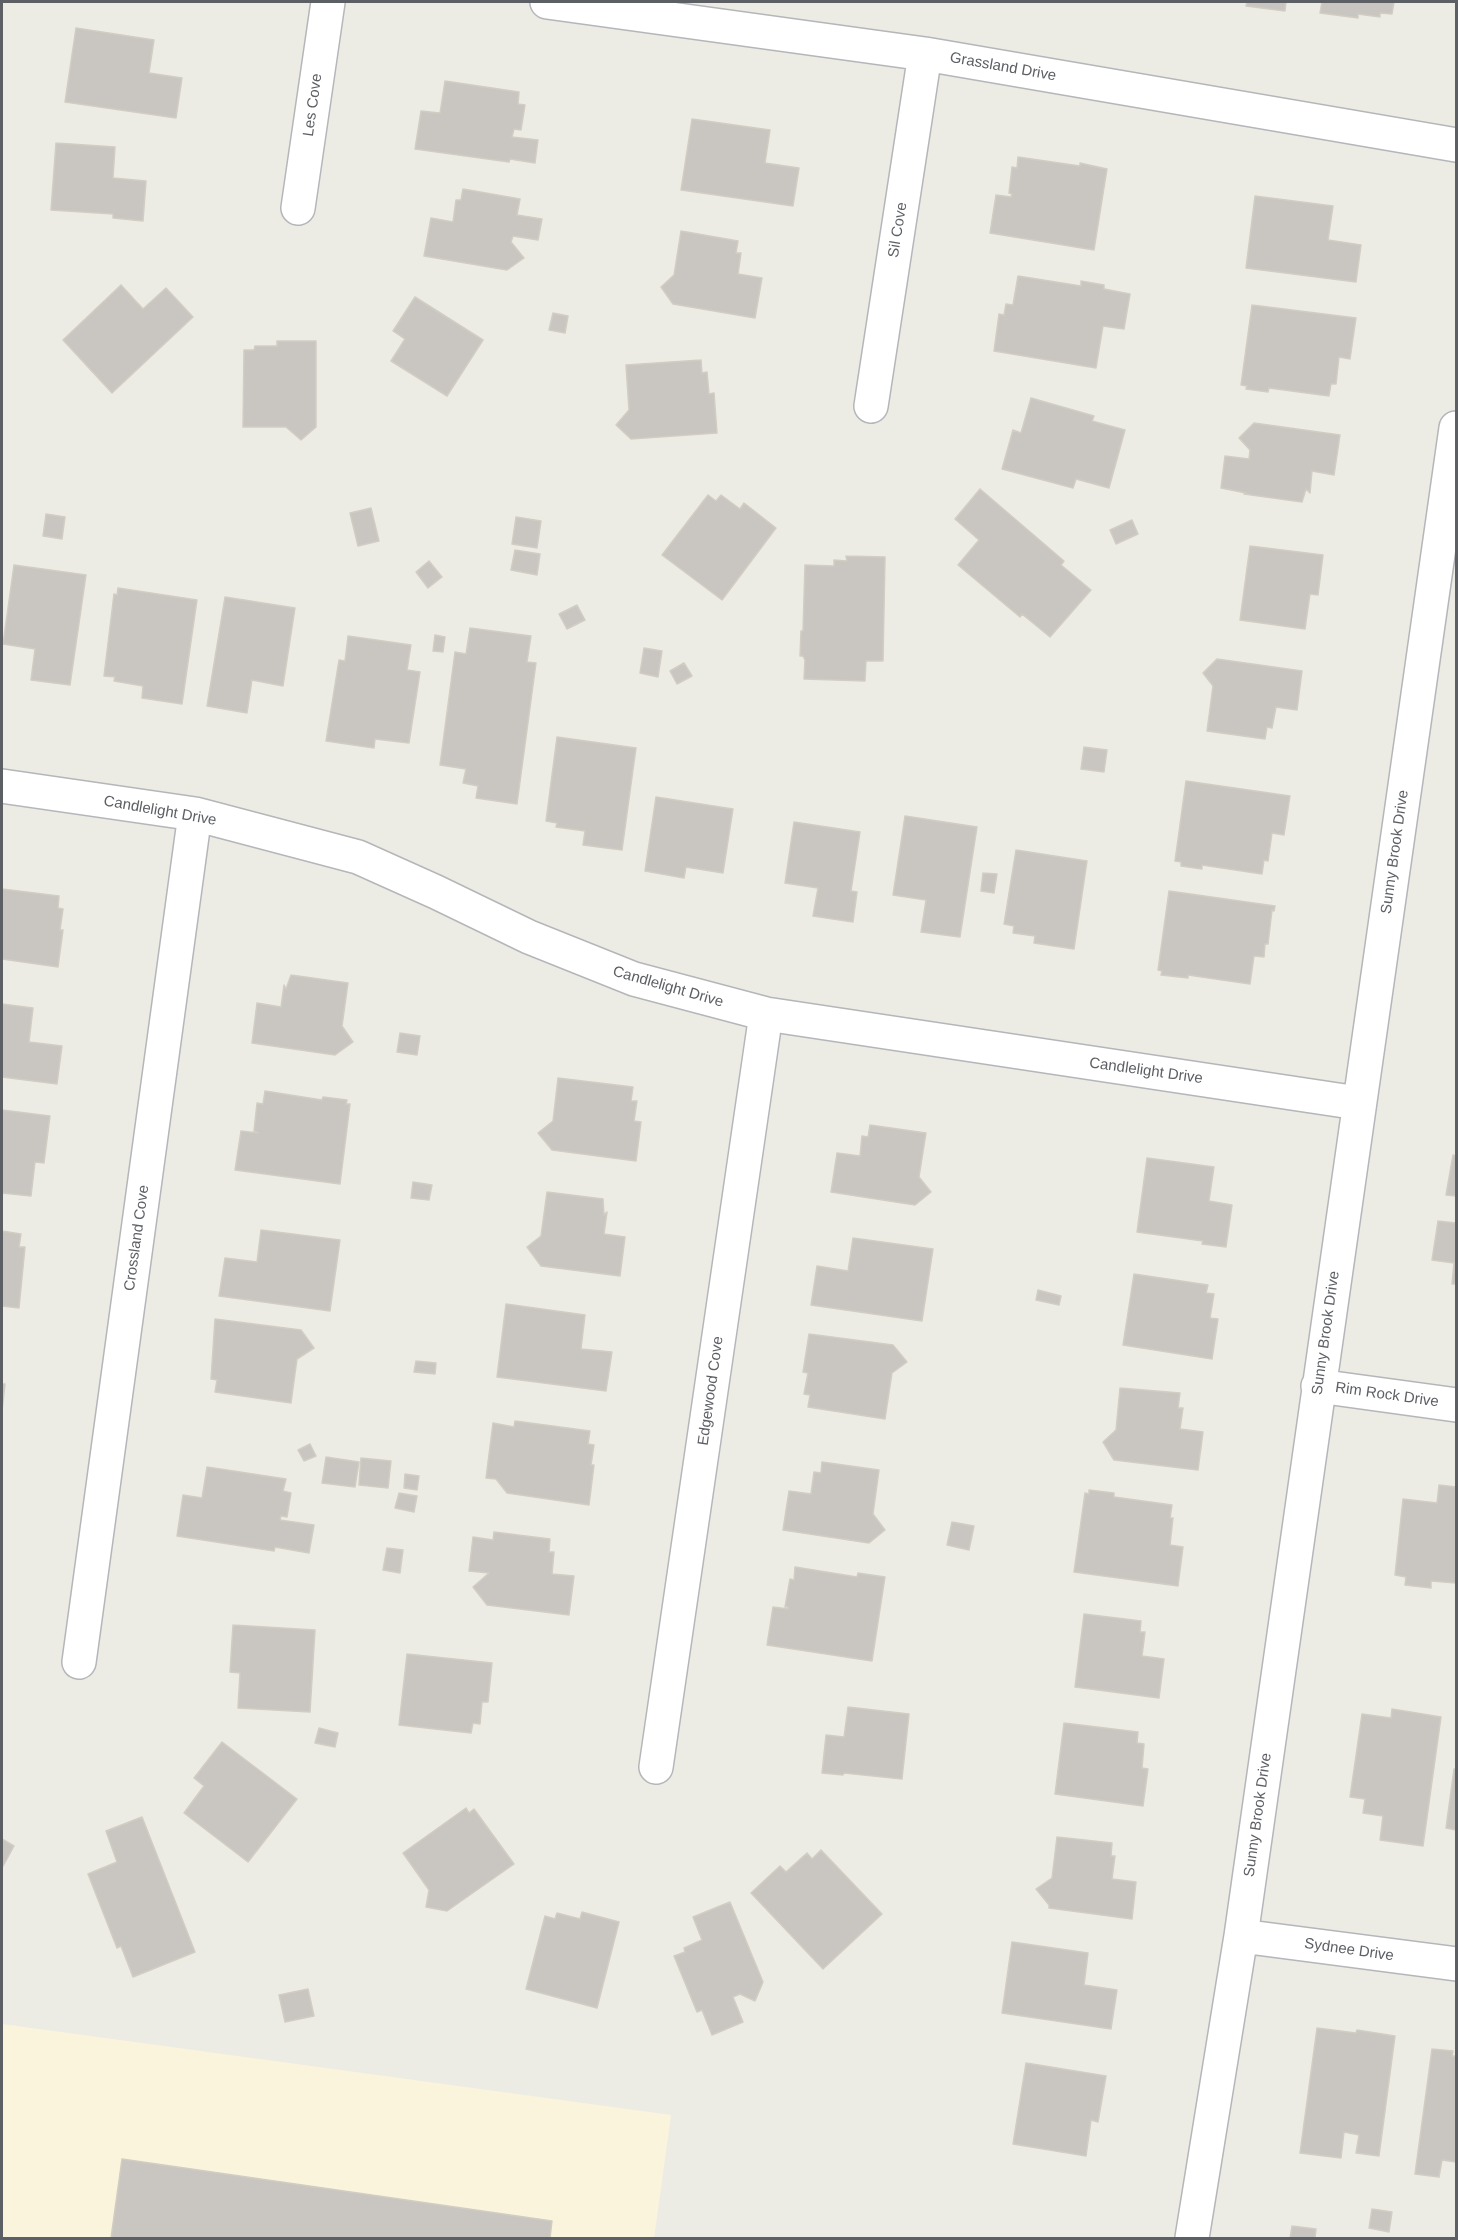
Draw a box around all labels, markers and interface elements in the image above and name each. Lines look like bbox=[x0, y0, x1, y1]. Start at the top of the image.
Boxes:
street label: Grassland Drive bbox=[948, 49, 1058, 85]
street label: Les Cove bbox=[300, 72, 326, 138]
street label: Sil Cove bbox=[885, 201, 911, 259]
street label: Sunny Brook Drive bbox=[1377, 789, 1413, 915]
street label: Candlelight Drive bbox=[102, 792, 218, 830]
street label: Candlelight Drive bbox=[611, 963, 725, 1011]
street label: Candlelight Drive bbox=[1088, 1054, 1204, 1088]
street label: Crossland Cove bbox=[121, 1184, 153, 1292]
street label: Sunny Brook Drive bbox=[1308, 1270, 1344, 1396]
street label: Edgewood Cove bbox=[694, 1335, 728, 1447]
street label: Rim Rock Drive bbox=[1334, 1379, 1440, 1411]
street label: Sunny Brook Drive bbox=[1240, 1752, 1276, 1878]
street label: Sydnee Drive bbox=[1303, 1935, 1395, 1965]

